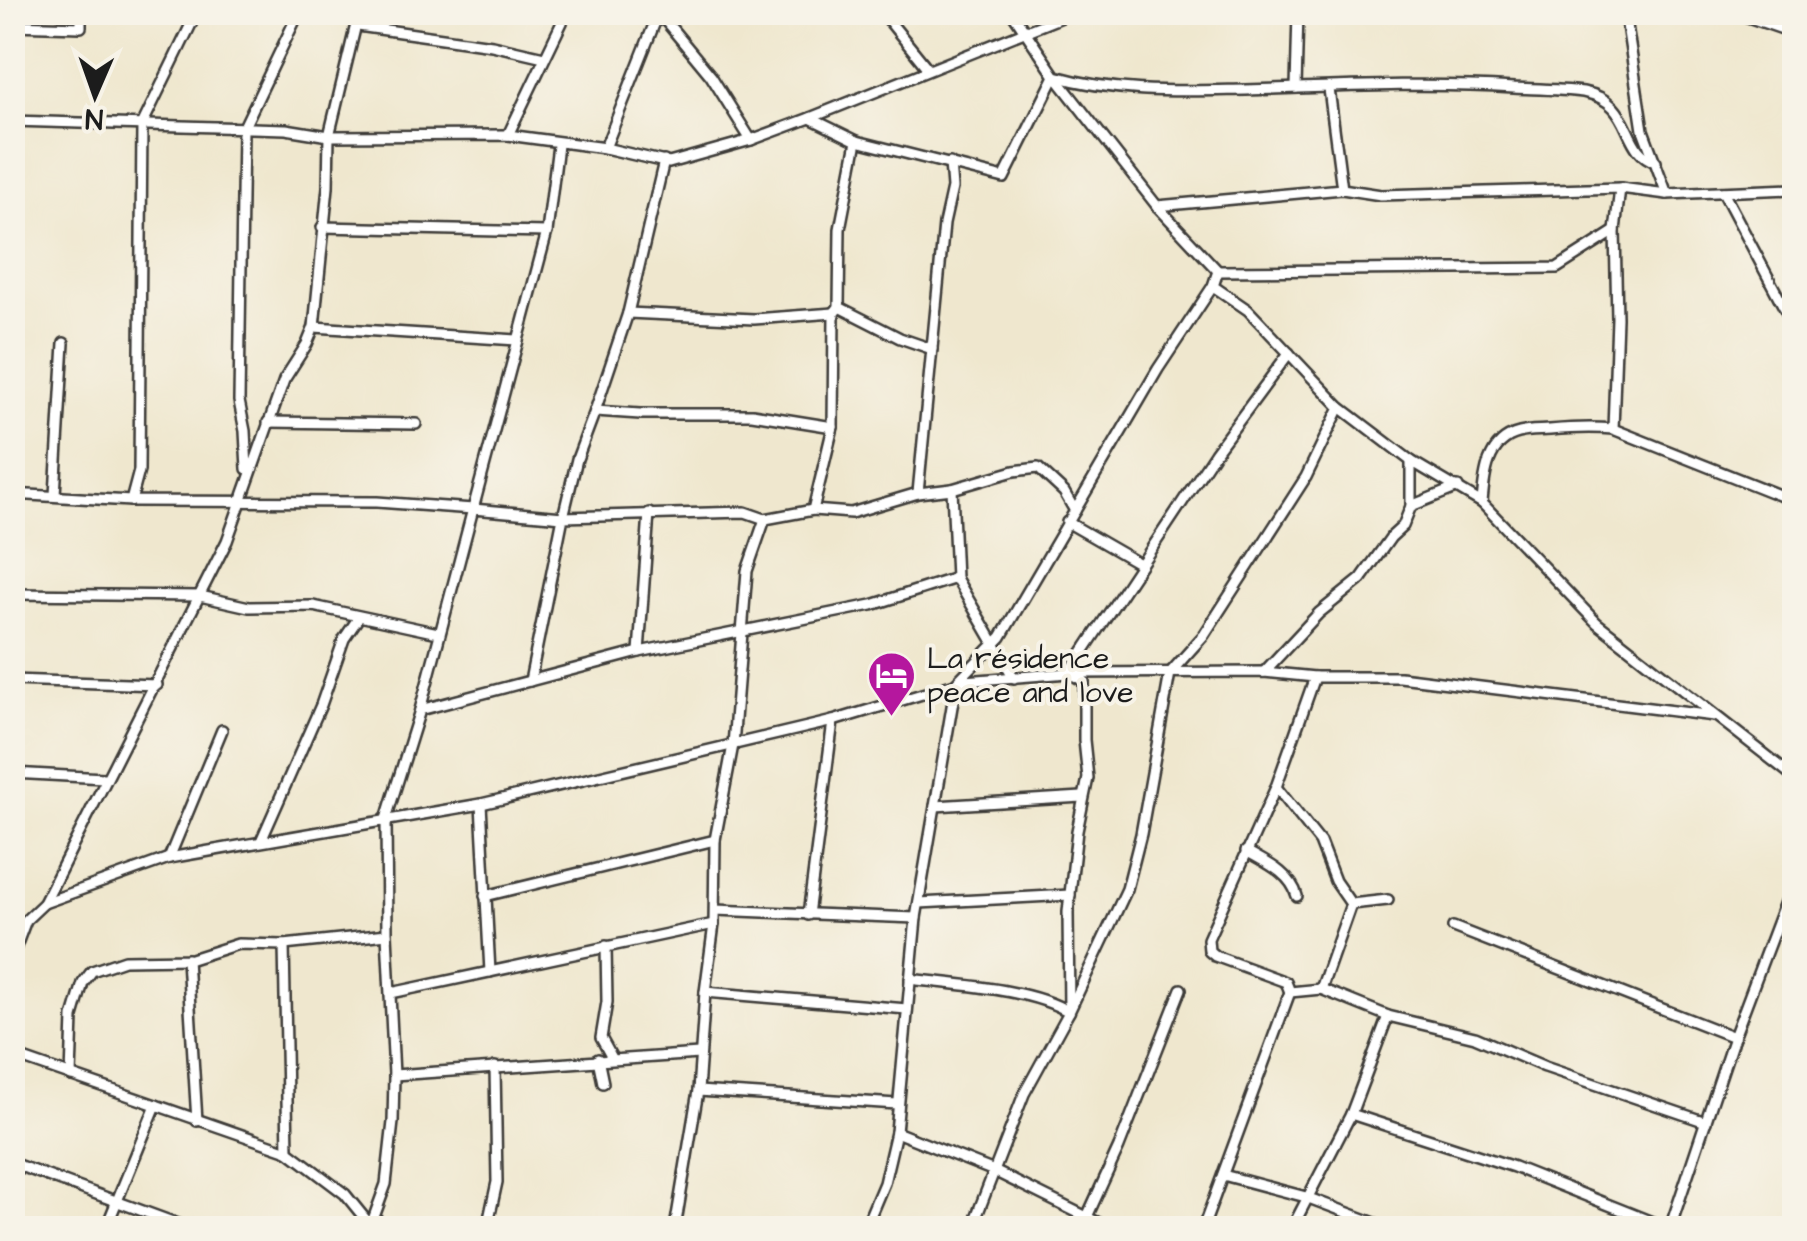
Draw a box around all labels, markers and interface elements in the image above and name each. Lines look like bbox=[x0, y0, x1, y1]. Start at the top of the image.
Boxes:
north arrow bbox=[45, 45, 145, 145]
text: N bbox=[84, 99, 104, 138]
place label: La résidence peace and love bbox=[927, 638, 1133, 714]
hotel icon: La résidence peace and love bbox=[866, 650, 918, 718]

